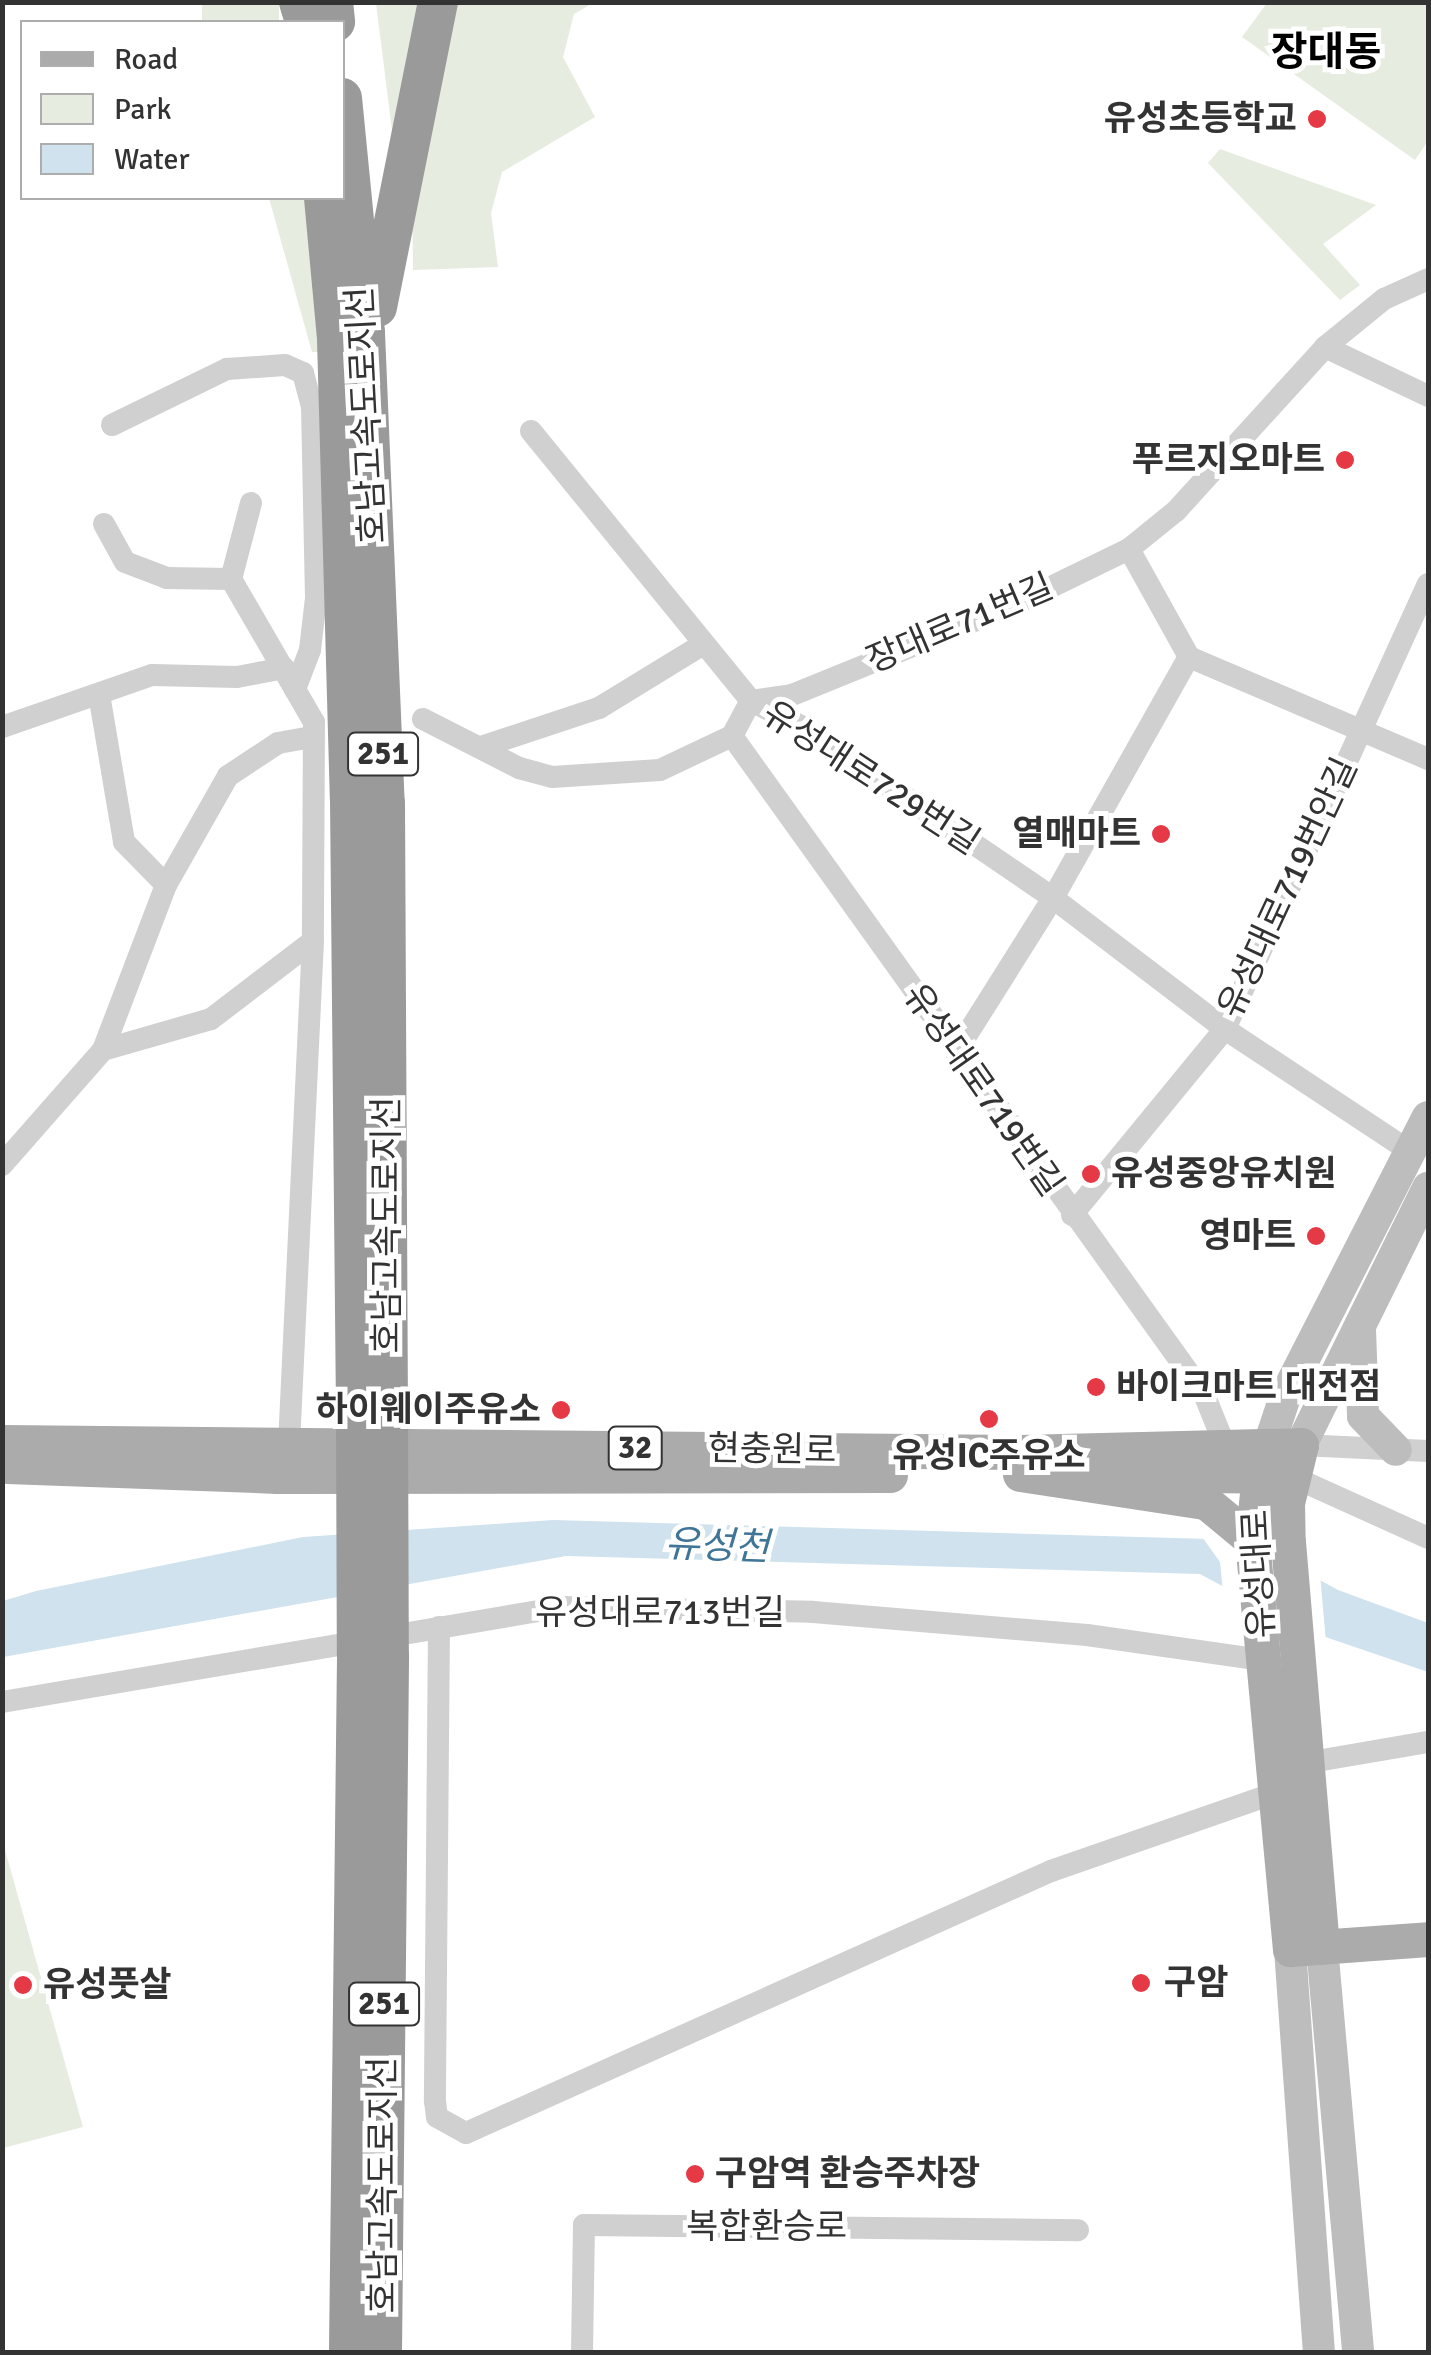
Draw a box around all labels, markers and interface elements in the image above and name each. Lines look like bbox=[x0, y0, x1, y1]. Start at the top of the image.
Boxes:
legend bbox=[20, 20, 345, 200]
district label: 장대동 bbox=[1271, 28, 1381, 76]
text: Road bbox=[114, 41, 178, 78]
text: Park bbox=[114, 91, 172, 128]
place label: 유성초등학교 bbox=[1104, 98, 1297, 140]
marker: 유성초등학교 bbox=[1306, 108, 1328, 130]
text: Water bbox=[114, 141, 190, 178]
street label: 호남고속도로지선 bbox=[339, 285, 395, 545]
place label: 푸르지오마트 bbox=[1132, 439, 1325, 481]
marker: 푸르지오마트 bbox=[1334, 449, 1356, 471]
street label: 장대로71번길 bbox=[860, 566, 1060, 682]
street label: 유성대로729번길 bbox=[755, 692, 987, 864]
road number: 251 bbox=[346, 727, 420, 781]
street label: 유성대로719번안길 bbox=[1209, 751, 1367, 1025]
place label: 열매마트 bbox=[1012, 813, 1141, 855]
marker: 열매마트 bbox=[1150, 823, 1172, 845]
street label: 유성대로719번길 bbox=[894, 976, 1072, 1204]
street label: 호남고속도로지선 bbox=[366, 1096, 408, 1354]
place label: 유성중앙유치원 bbox=[1111, 1153, 1336, 1195]
marker: 유성중앙유치원 bbox=[1080, 1163, 1102, 1185]
place label: 영마트 bbox=[1199, 1215, 1296, 1257]
marker: 영마트 bbox=[1305, 1225, 1327, 1247]
place label: 바이크마트 대전점 bbox=[1116, 1366, 1381, 1408]
marker: 바이크마트 대전점 bbox=[1085, 1376, 1107, 1398]
place label: 하이웨이주유소 bbox=[316, 1389, 541, 1431]
marker: 하이웨이주유소 bbox=[550, 1399, 572, 1421]
marker: 유성IC주유소 bbox=[978, 1408, 1000, 1430]
road number: 32 bbox=[608, 1421, 662, 1475]
street label: 현충원로 bbox=[707, 1428, 837, 1472]
place label: 유성IC주유소 bbox=[892, 1435, 1086, 1477]
street label: 유성대로 bbox=[1235, 1509, 1283, 1639]
water label: 유성천 bbox=[664, 1521, 770, 1571]
street label: 유성대로713번길 bbox=[535, 1592, 785, 1634]
place label: 구암 bbox=[1164, 1962, 1228, 2004]
place label: 유성풋살 bbox=[43, 1964, 172, 2006]
marker: 구암 bbox=[1128, 1970, 1154, 1996]
marker: 유성풋살 bbox=[12, 1974, 34, 1996]
road number: 251 bbox=[346, 1977, 422, 2031]
street label: 호남고속도로지선 bbox=[362, 2056, 404, 2314]
place label: 구암역 환승주차장 bbox=[715, 2153, 980, 2195]
marker: 구암역 환승주차장 bbox=[684, 2163, 706, 2185]
street label: 복합환승로 bbox=[687, 2206, 847, 2248]

